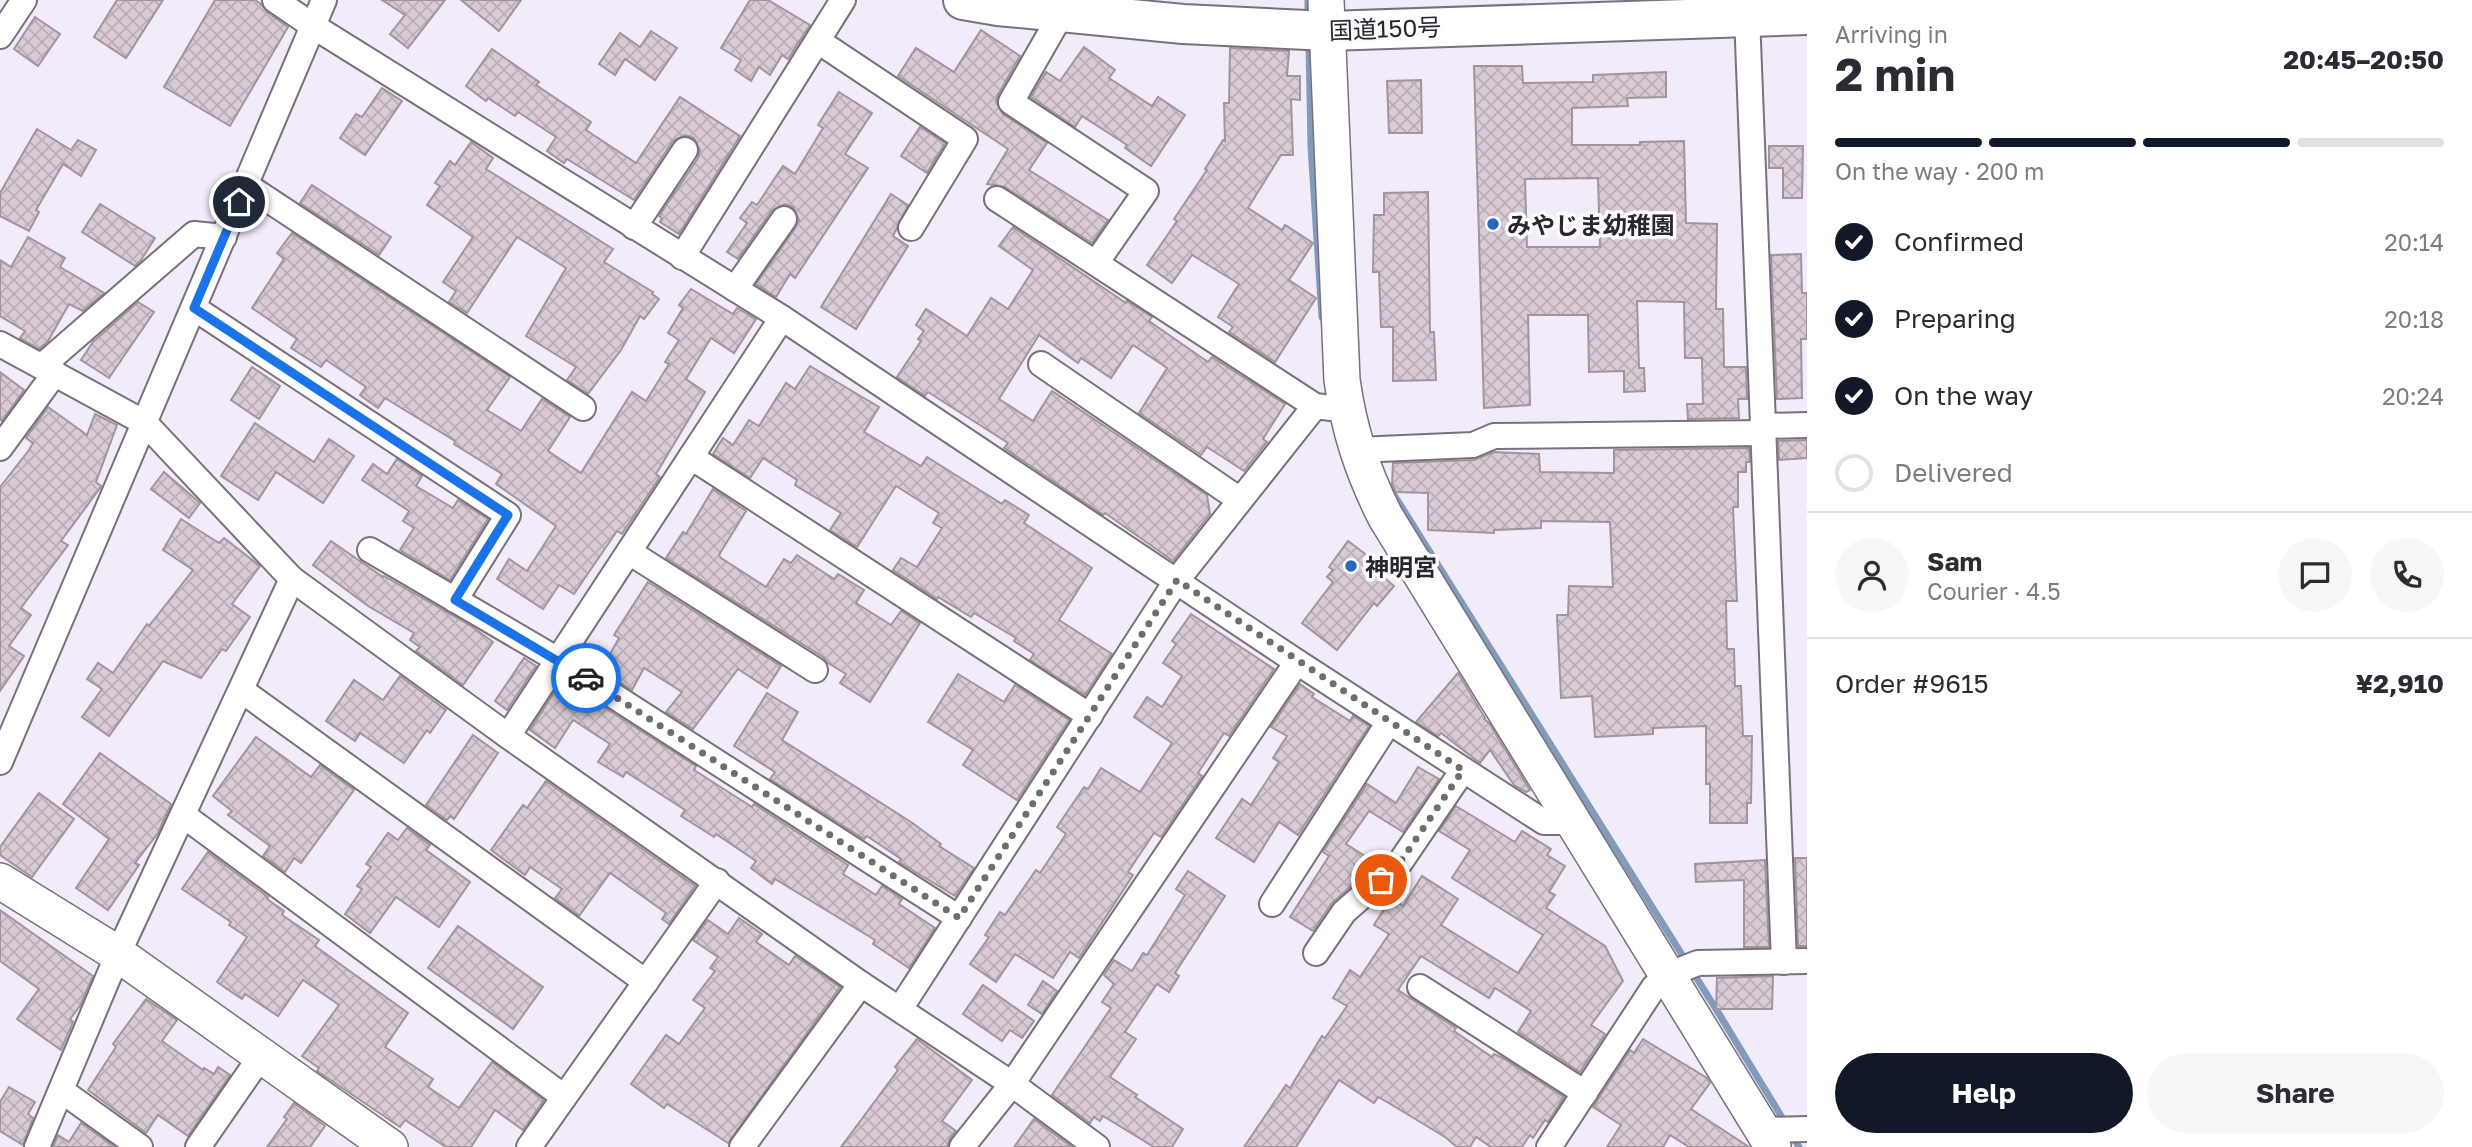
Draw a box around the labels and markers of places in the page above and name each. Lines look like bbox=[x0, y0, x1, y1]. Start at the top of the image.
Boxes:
pin bbox=[209, 172, 269, 232]
place label: みやじま幼稚園 bbox=[1507, 210, 1675, 239]
marker: みやじま幼稚園 bbox=[1485, 216, 1501, 232]
place label: 神明宮 bbox=[1365, 552, 1437, 581]
marker: 神明宮 bbox=[1343, 558, 1359, 574]
pin bbox=[1351, 850, 1411, 910]

